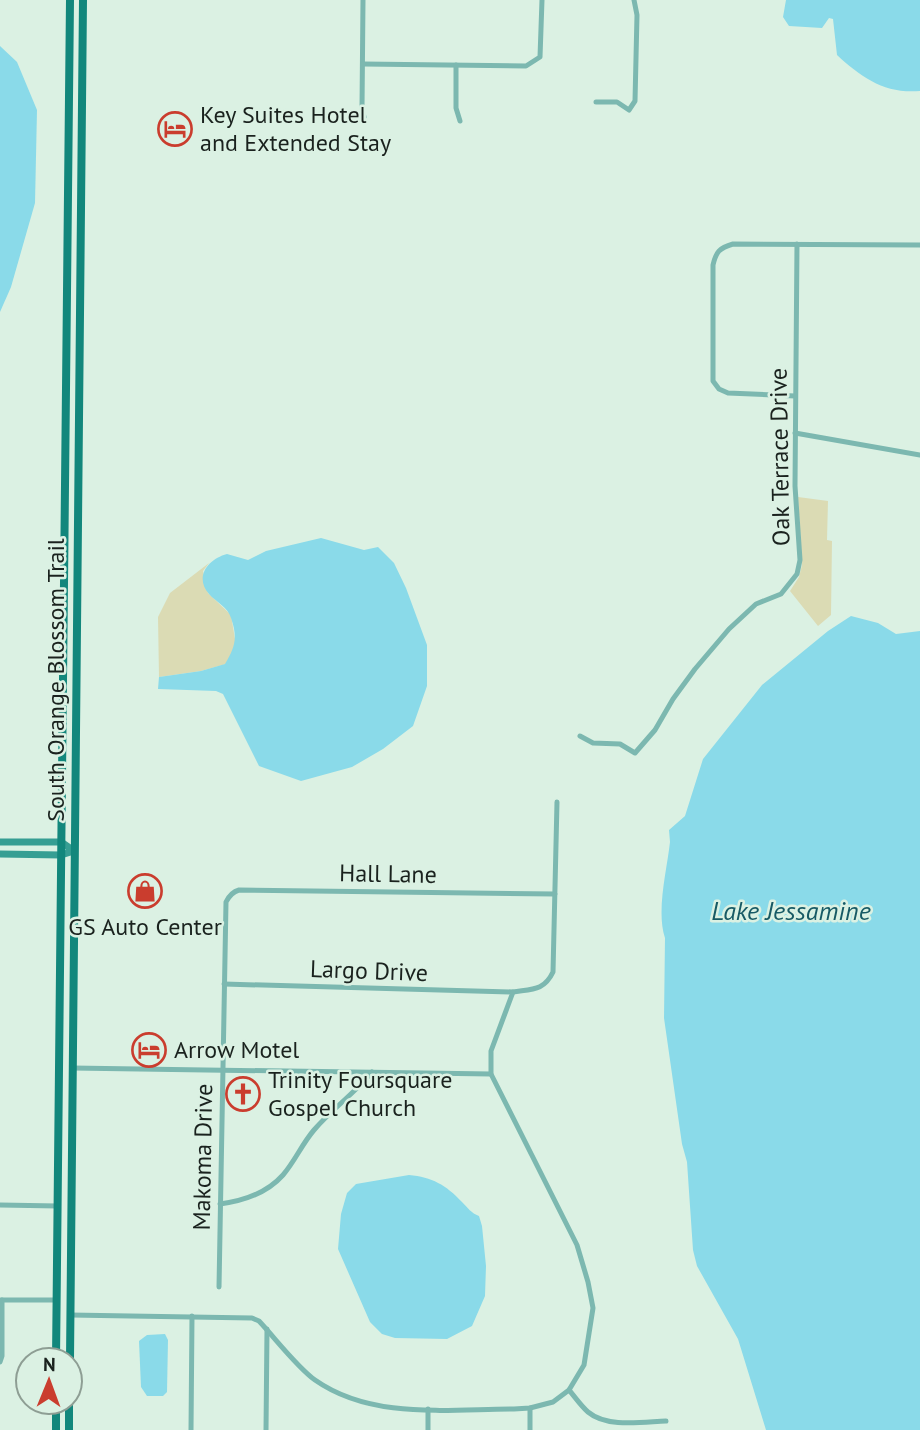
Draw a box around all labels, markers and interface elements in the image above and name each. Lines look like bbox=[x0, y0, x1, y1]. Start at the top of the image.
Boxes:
place label: Key Suites Hotel and Extended Stay bbox=[200, 99, 391, 158]
hotel icon: Key Suites Hotel and Extended Stay bbox=[156, 110, 194, 148]
street label: Oak Terrace Drive bbox=[762, 368, 797, 546]
street label: South Orange Blossom Trail bbox=[40, 538, 71, 822]
street label: Hall Lane bbox=[339, 857, 437, 890]
shop icon: GS Auto Center bbox=[126, 872, 164, 910]
water label: Lake Jessamine bbox=[711, 894, 871, 927]
place label: GS Auto Center bbox=[68, 911, 222, 942]
street label: Largo Drive bbox=[310, 953, 428, 988]
hotel icon: Arrow Motel bbox=[130, 1031, 168, 1069]
place label: Arrow Motel bbox=[174, 1034, 299, 1065]
place label: Trinity Foursquare Gospel Church bbox=[268, 1064, 452, 1123]
church icon: Trinity Foursquare Gospel Church bbox=[224, 1075, 262, 1113]
street label: Makoma Drive bbox=[186, 1083, 219, 1231]
north arrow bbox=[14, 1346, 84, 1416]
text: N bbox=[43, 1352, 56, 1376]

